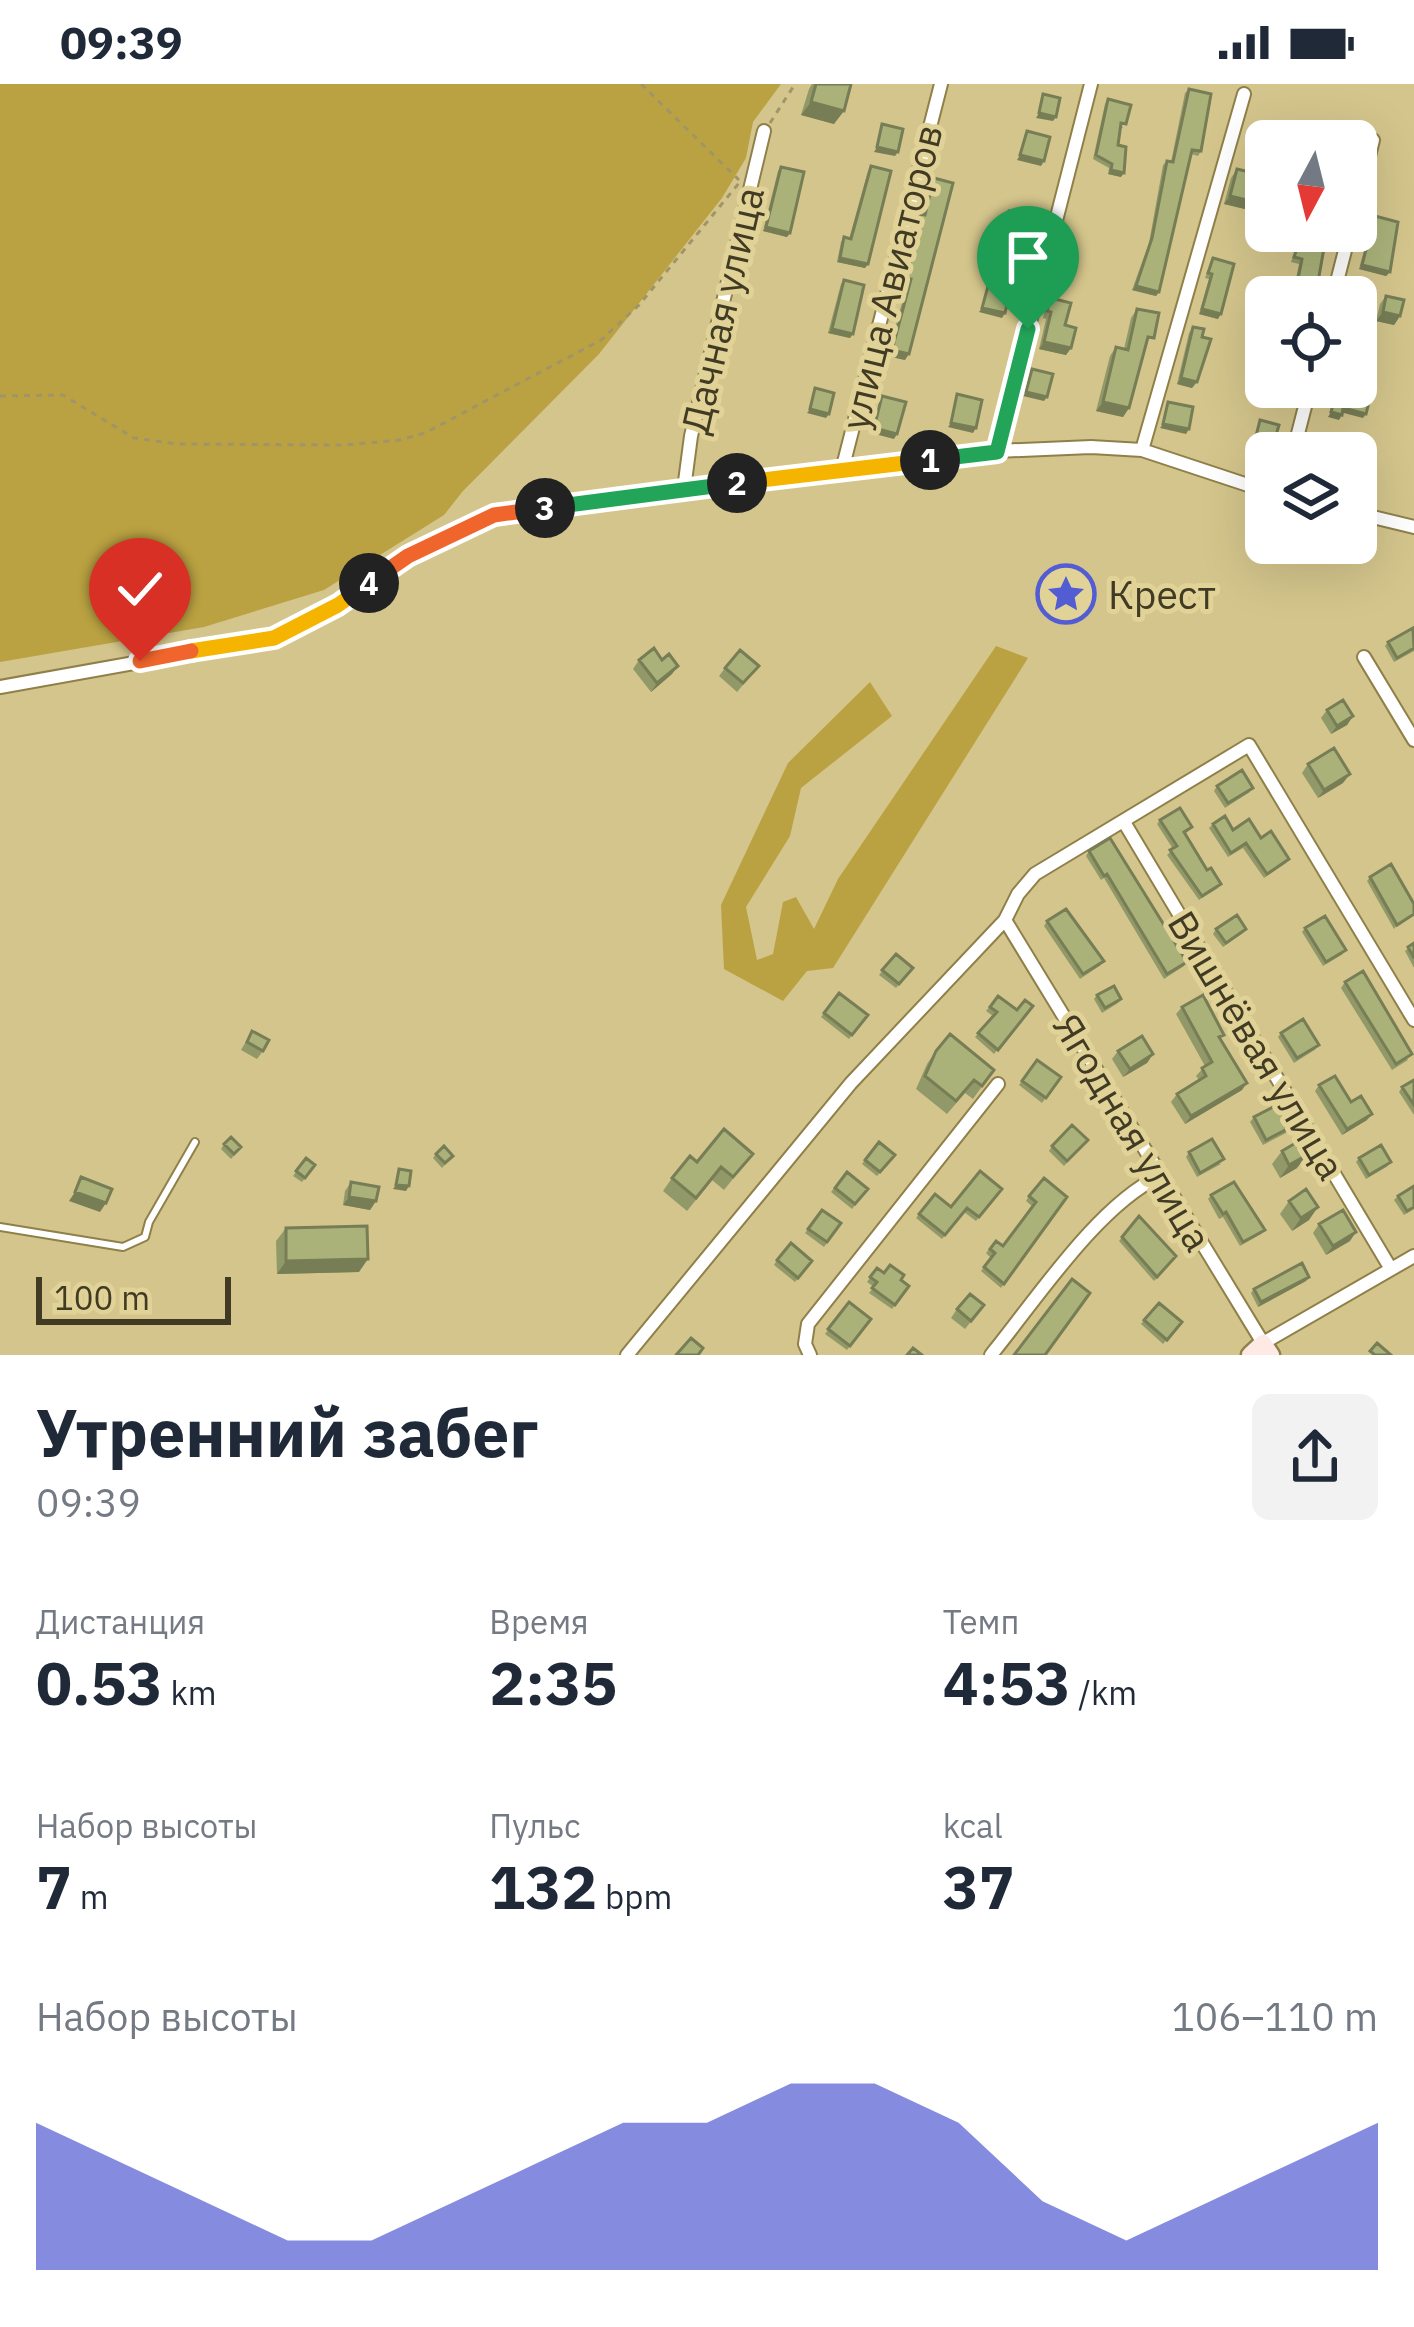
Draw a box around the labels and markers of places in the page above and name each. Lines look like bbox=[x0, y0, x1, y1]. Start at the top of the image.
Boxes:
pin bbox=[977, 206, 1079, 329]
pin: 1 bbox=[900, 430, 960, 490]
pin: 2 bbox=[707, 453, 767, 513]
pin: 3 bbox=[515, 478, 575, 538]
pin bbox=[89, 538, 191, 661]
pin: 4 bbox=[339, 553, 399, 613]
place icon: Крест bbox=[1035, 563, 1097, 625]
place label: Крест bbox=[1108, 569, 1216, 620]

